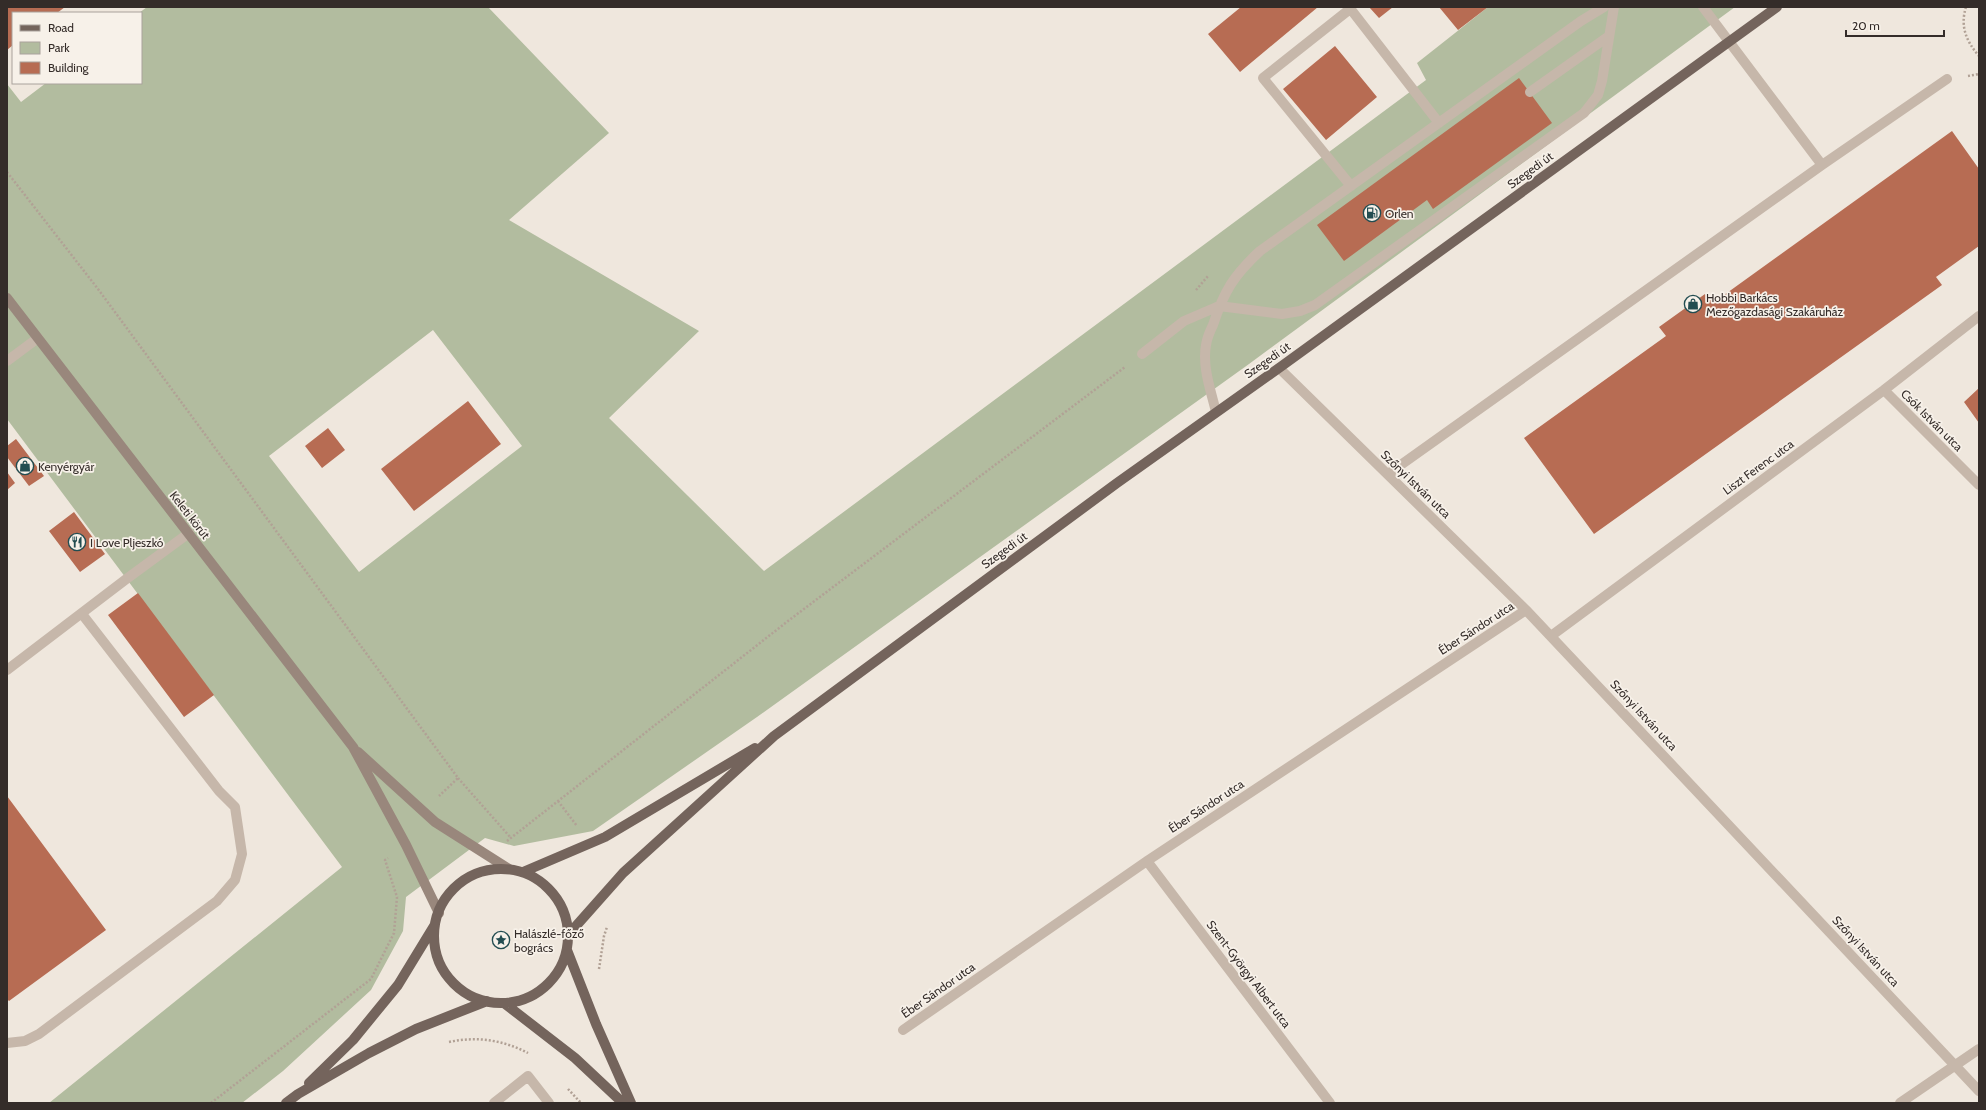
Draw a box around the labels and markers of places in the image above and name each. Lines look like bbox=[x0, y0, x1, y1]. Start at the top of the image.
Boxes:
fuel station icon: Orlen bbox=[1362, 203, 1382, 223]
place label: Orlen bbox=[1385, 206, 1414, 221]
place label: Hobbi Barkács Mezőgazdasági Szakáruház bbox=[1706, 290, 1844, 319]
shop icon: Hobbi Barkács Mezőgazdasági Szakáruház bbox=[1683, 294, 1703, 314]
shop icon: Kenyérgyár bbox=[15, 456, 35, 476]
place label: Kenyérgyár bbox=[38, 459, 95, 474]
restaurant icon: I Love Pljeszkó bbox=[67, 532, 87, 552]
place label: I Love Pljeszkó bbox=[90, 535, 164, 550]
place label: Halászlé-főző bogrács bbox=[514, 926, 584, 955]
place icon: Halászlé-főző bogrács bbox=[491, 930, 511, 950]

